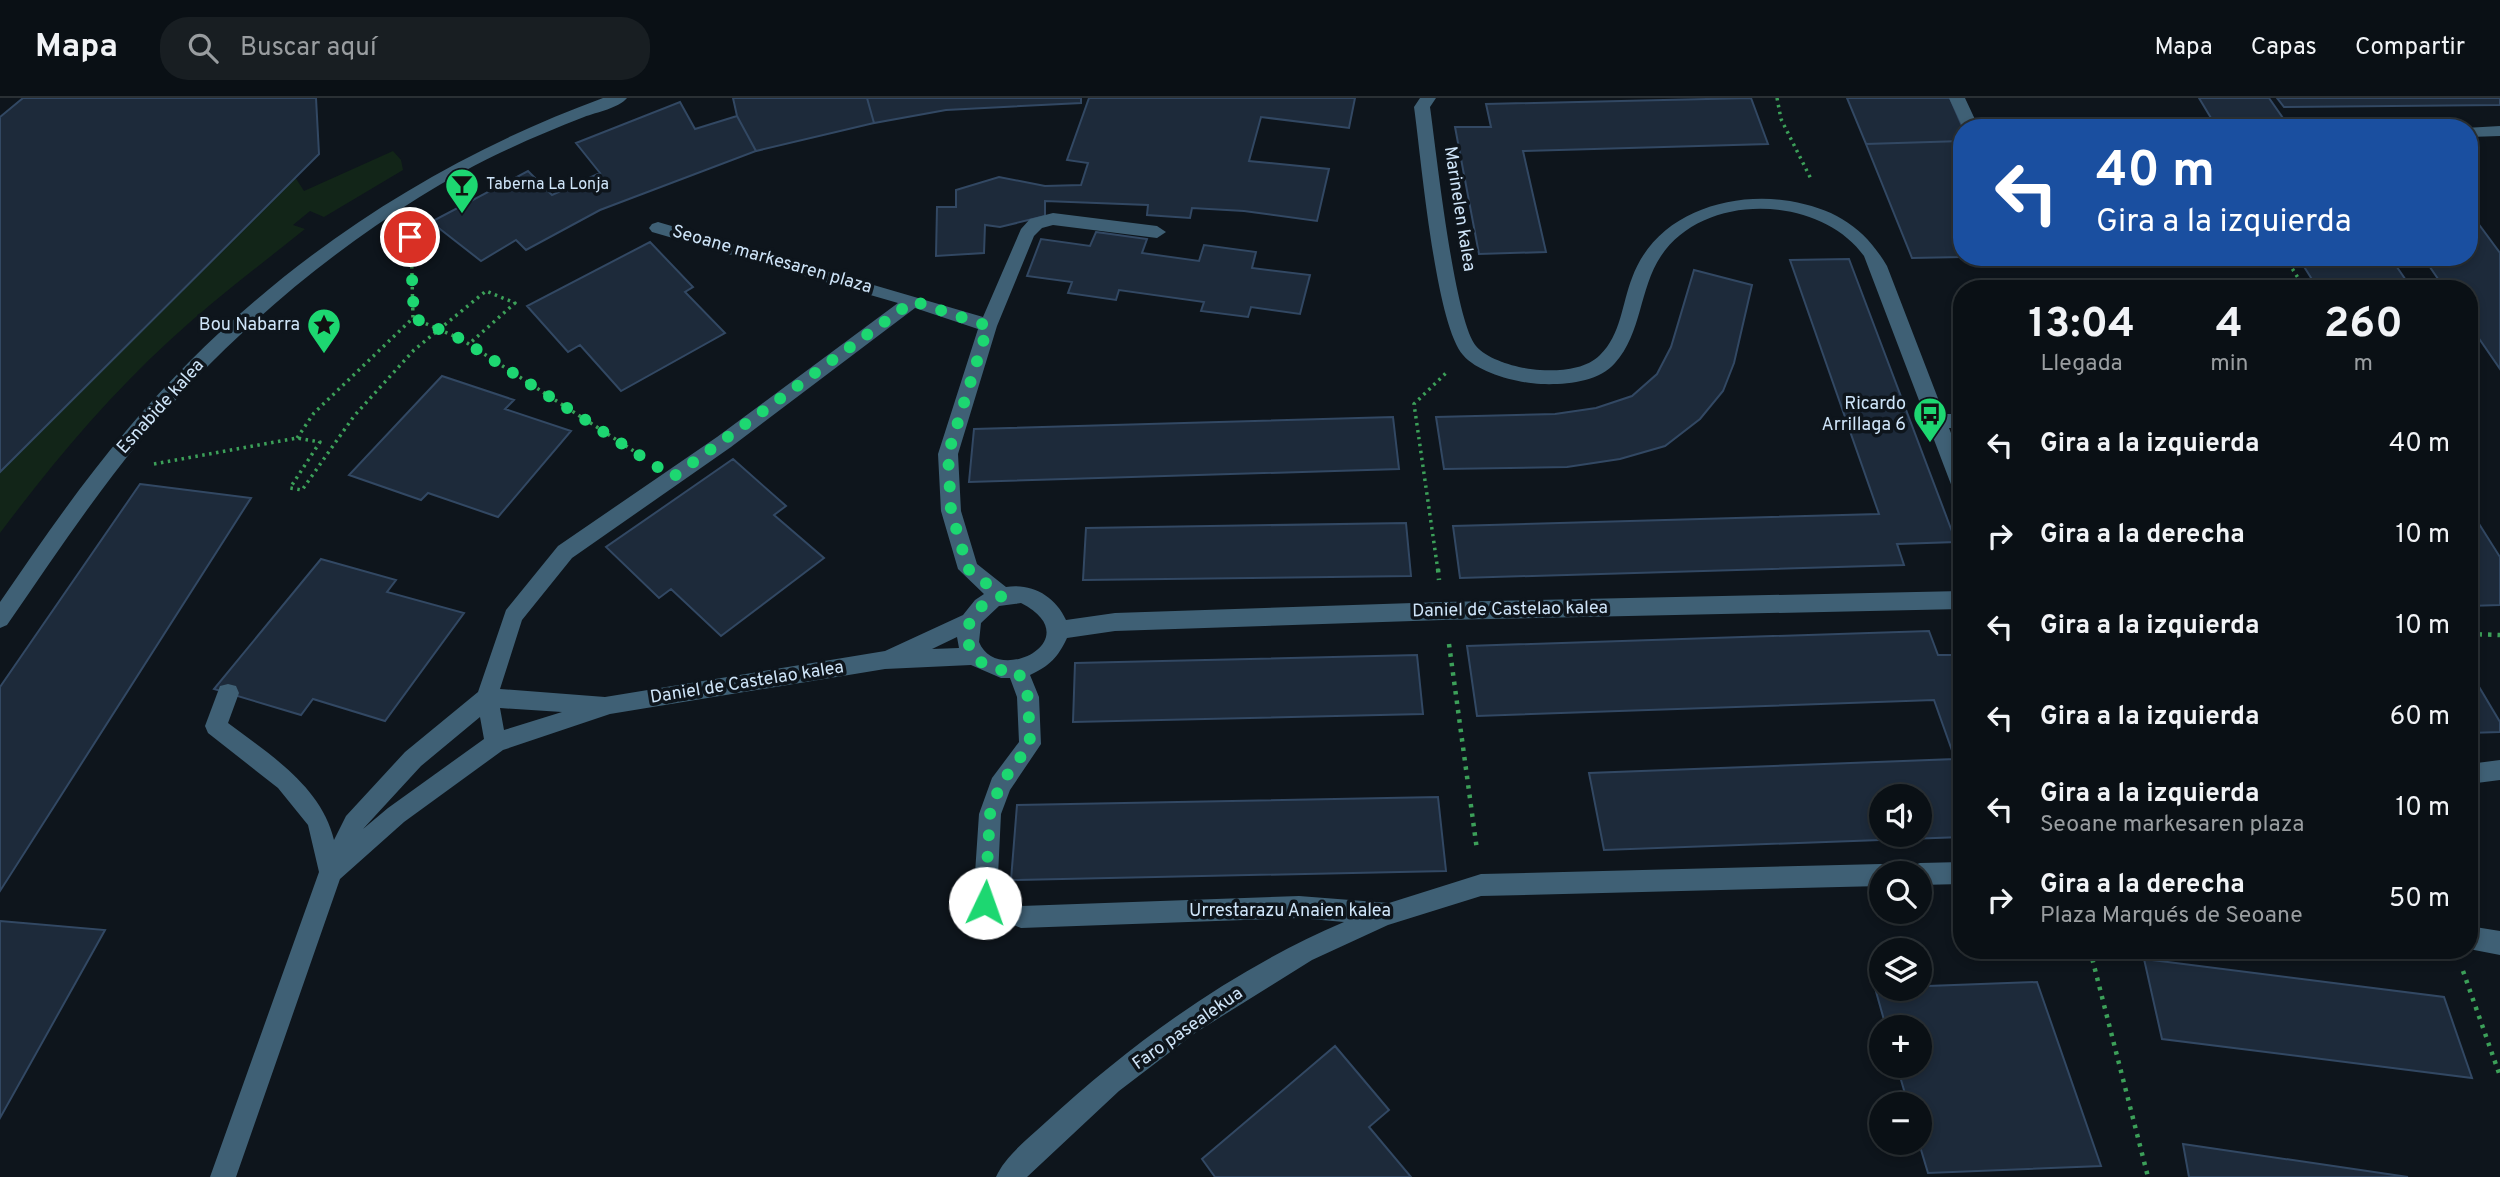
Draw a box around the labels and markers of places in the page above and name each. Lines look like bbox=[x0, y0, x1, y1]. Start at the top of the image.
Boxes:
bar icon: Taberna La Lonja bbox=[443, 166, 481, 215]
place label: Taberna La Lonja bbox=[486, 175, 609, 195]
pin bbox=[380, 207, 440, 267]
place icon: Bou Nabarra bbox=[305, 306, 343, 355]
place label: Bou Nabarra bbox=[199, 314, 300, 337]
place label: Ricardo Arrillaga 6 bbox=[1822, 393, 1906, 437]
bus stop icon: Ricardo Arrillaga 6 bbox=[1911, 395, 1949, 444]

